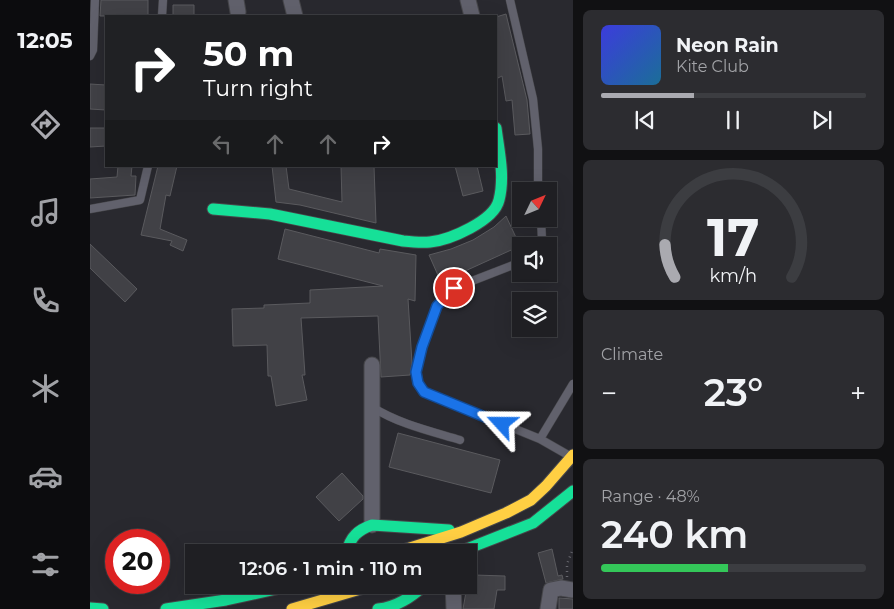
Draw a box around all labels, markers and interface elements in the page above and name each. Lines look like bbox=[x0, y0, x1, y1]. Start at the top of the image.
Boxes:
text: 12:05 bbox=[17, 27, 73, 54]
text: 50 m bbox=[203, 32, 294, 75]
text: Neon Rain bbox=[676, 34, 779, 57]
icon: right bbox=[120, 35, 185, 100]
text: Kite Club bbox=[676, 57, 749, 76]
text: Turn right bbox=[203, 75, 313, 102]
icon: previous bbox=[631, 106, 659, 134]
icon: pause bbox=[719, 106, 747, 134]
icon: next bbox=[808, 106, 836, 134]
icon: directions bbox=[28, 107, 63, 142]
icon: left bbox=[208, 130, 236, 158]
icon: ahead bbox=[261, 130, 289, 158]
icon: ahead bbox=[314, 130, 342, 158]
icon: right bbox=[367, 130, 395, 158]
north arrow bbox=[512, 182, 558, 228]
map controls bbox=[512, 182, 557, 337]
icon: music bbox=[28, 195, 63, 230]
text: 17 bbox=[707, 206, 760, 269]
button: sound bbox=[512, 237, 557, 282]
text: km/h bbox=[710, 265, 757, 286]
pin bbox=[433, 267, 475, 309]
icon: arrive bbox=[440, 274, 468, 302]
icon: phone bbox=[28, 283, 63, 318]
button: layers bbox=[512, 292, 557, 337]
text: Climate bbox=[601, 345, 663, 364]
text: 23° bbox=[704, 369, 763, 416]
icon: climate bbox=[28, 371, 63, 406]
text: − bbox=[601, 376, 617, 410]
text: + bbox=[850, 376, 866, 410]
position arrow bbox=[475, 397, 527, 449]
icon: car bbox=[28, 459, 63, 494]
text: Range · 48% bbox=[601, 487, 700, 506]
text: 240 km bbox=[601, 511, 748, 558]
speed limit sign: 20 bbox=[105, 529, 170, 594]
icon: filters bbox=[28, 547, 63, 582]
text: 12:06 · 1 min · 110 m bbox=[240, 557, 422, 580]

